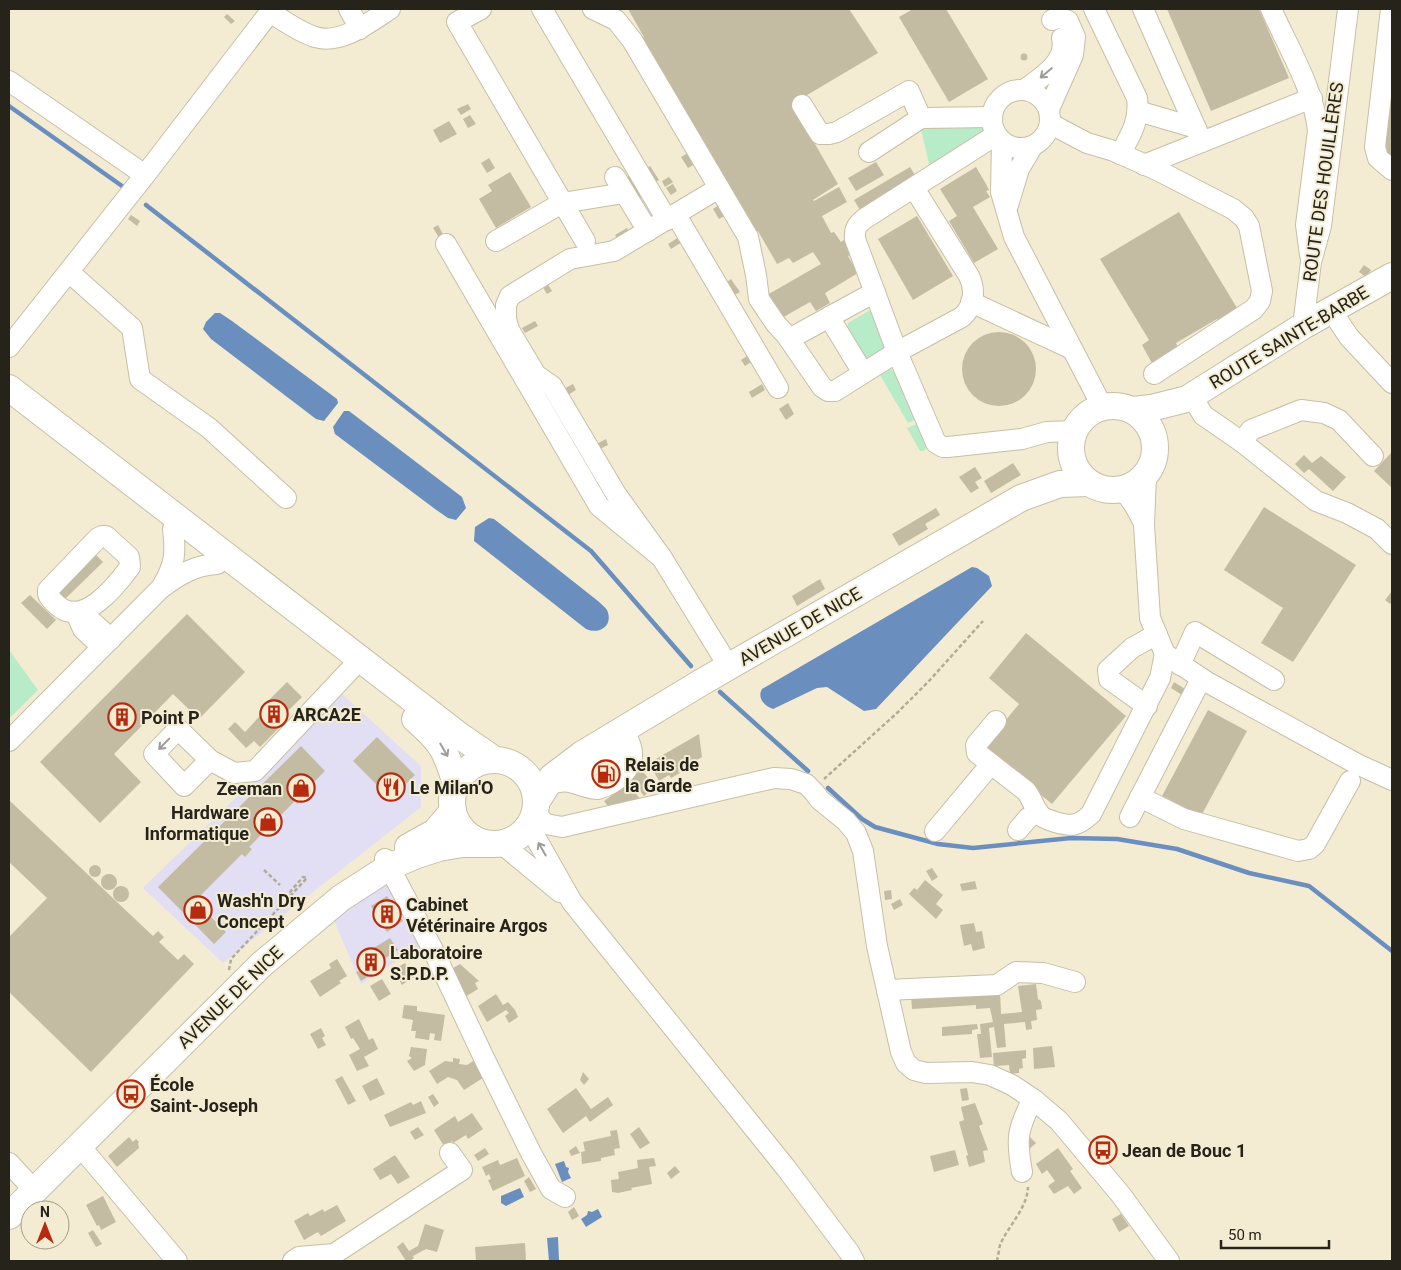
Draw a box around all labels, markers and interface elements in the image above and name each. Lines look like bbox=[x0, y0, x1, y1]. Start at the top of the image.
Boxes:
one-way arrow bbox=[1039, 68, 1052, 79]
street label: ROUTE DES HOUILLÈRES bbox=[1299, 81, 1347, 283]
street label: ROUTE SAINTE-BARBE bbox=[1206, 281, 1372, 393]
street label: AVENUE DE NICE bbox=[735, 582, 865, 670]
building icon: ARCA2E bbox=[259, 699, 289, 729]
building icon: Point P bbox=[107, 702, 137, 732]
place label: ARCA2E bbox=[293, 704, 361, 725]
place label: Point P bbox=[141, 707, 200, 728]
one-way arrow bbox=[157, 738, 170, 750]
one-way arrow bbox=[439, 743, 449, 757]
place label: Relais de la Garde bbox=[625, 754, 699, 796]
fuel station icon: Relais de la Garde bbox=[591, 759, 621, 789]
restaurant icon: Le Milan'O bbox=[376, 772, 406, 802]
shop icon: Zeeman bbox=[286, 773, 316, 803]
place label: Le Milan'O bbox=[410, 777, 493, 798]
place label: Zeeman bbox=[217, 778, 282, 799]
place label: Hardware Informatique bbox=[144, 802, 249, 844]
shop icon: Hardware Informatique bbox=[253, 807, 283, 837]
one-way arrow bbox=[537, 841, 547, 856]
place label: Wash'n Dry Concept bbox=[217, 890, 306, 932]
place label: Cabinet Vétérinaire Argos bbox=[406, 894, 548, 936]
shop icon: Wash'n Dry Concept bbox=[183, 895, 213, 925]
building icon: Cabinet Vétérinaire Argos bbox=[372, 899, 402, 929]
street label: AVENUE DE NICE bbox=[173, 941, 287, 1053]
place label: Laboratoire S.P.D.P. bbox=[390, 942, 483, 984]
building icon: Laboratoire S.P.D.P. bbox=[356, 947, 386, 977]
place label: École Saint-Joseph bbox=[150, 1074, 258, 1116]
bus stop icon: École Saint-Joseph bbox=[116, 1079, 146, 1109]
bus stop icon: Jean de Bouc 1 bbox=[1088, 1135, 1118, 1165]
place label: Jean de Bouc 1 bbox=[1122, 1140, 1246, 1161]
north arrow bbox=[20, 1200, 70, 1250]
text: N bbox=[40, 1204, 50, 1220]
scale bar bbox=[1221, 1218, 1328, 1250]
text: 50 m bbox=[1228, 1226, 1262, 1244]

